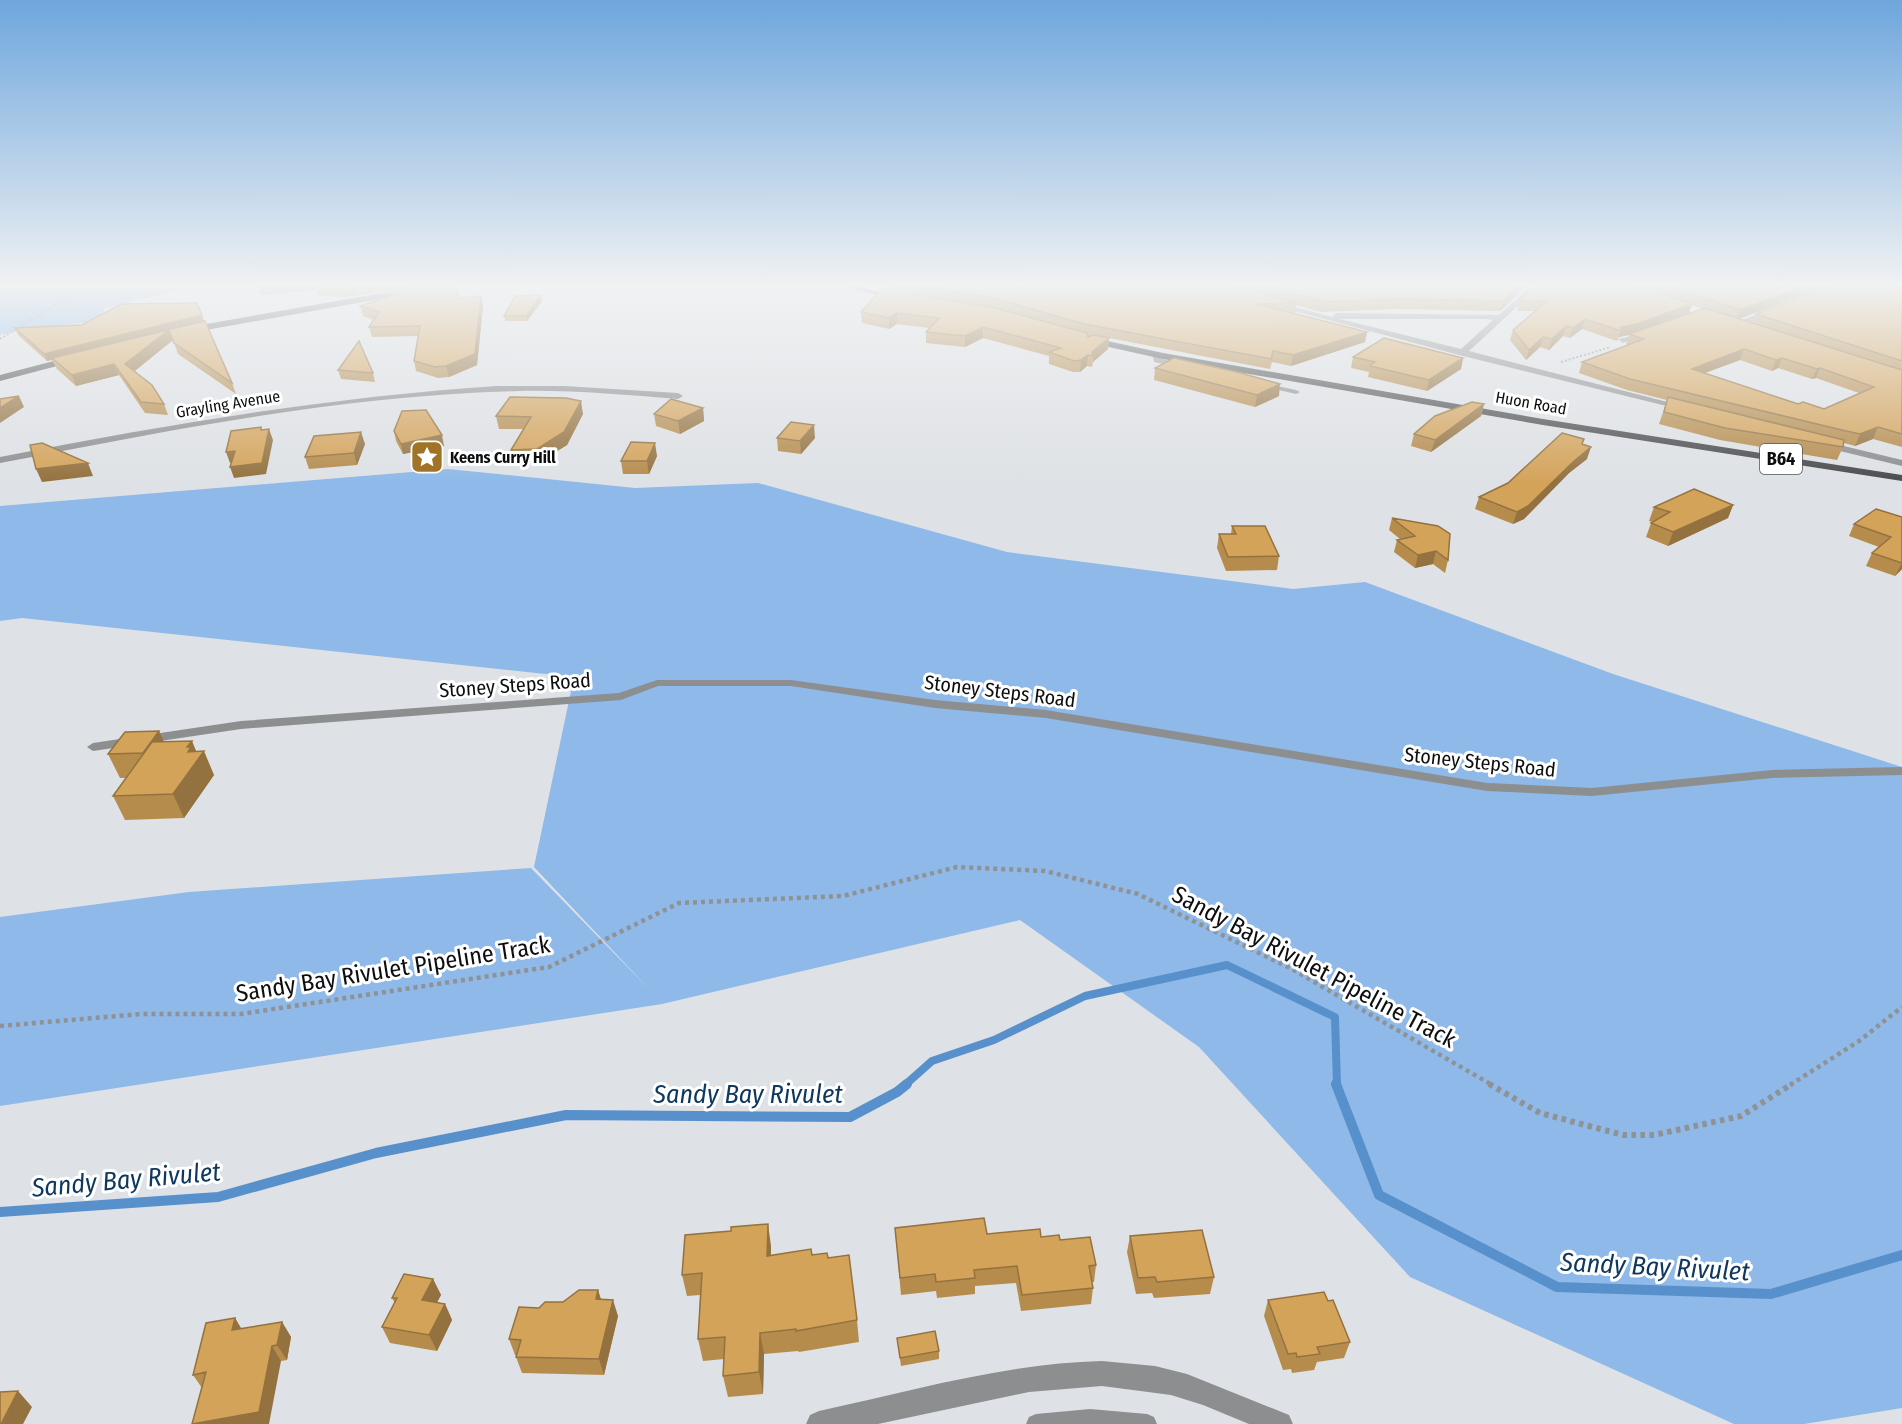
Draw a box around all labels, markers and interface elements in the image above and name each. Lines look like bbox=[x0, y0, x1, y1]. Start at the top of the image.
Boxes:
street label: Grayling Avenue bbox=[175, 386, 281, 422]
street label: Huon Road bbox=[1494, 387, 1568, 419]
place icon: Keens Curry Hill bbox=[409, 439, 445, 475]
road number: B64 bbox=[1760, 444, 1802, 474]
place label: Keens Curry Hill bbox=[450, 448, 556, 467]
street label: Stoney Steps Road bbox=[438, 668, 592, 702]
street label: Stoney Steps Road bbox=[923, 670, 1077, 712]
street label: Stoney Steps Road bbox=[1403, 742, 1557, 782]
street label: Sandy Bay Rivulet Pipeline Track bbox=[1167, 880, 1461, 1054]
street label: Sandy Bay Rivulet Pipeline Track bbox=[234, 930, 553, 1008]
water label: Sandy Bay Rivulet bbox=[652, 1079, 843, 1110]
water label: Sandy Bay Rivulet bbox=[29, 1156, 222, 1204]
water label: Sandy Bay Rivulet bbox=[1559, 1247, 1751, 1287]

